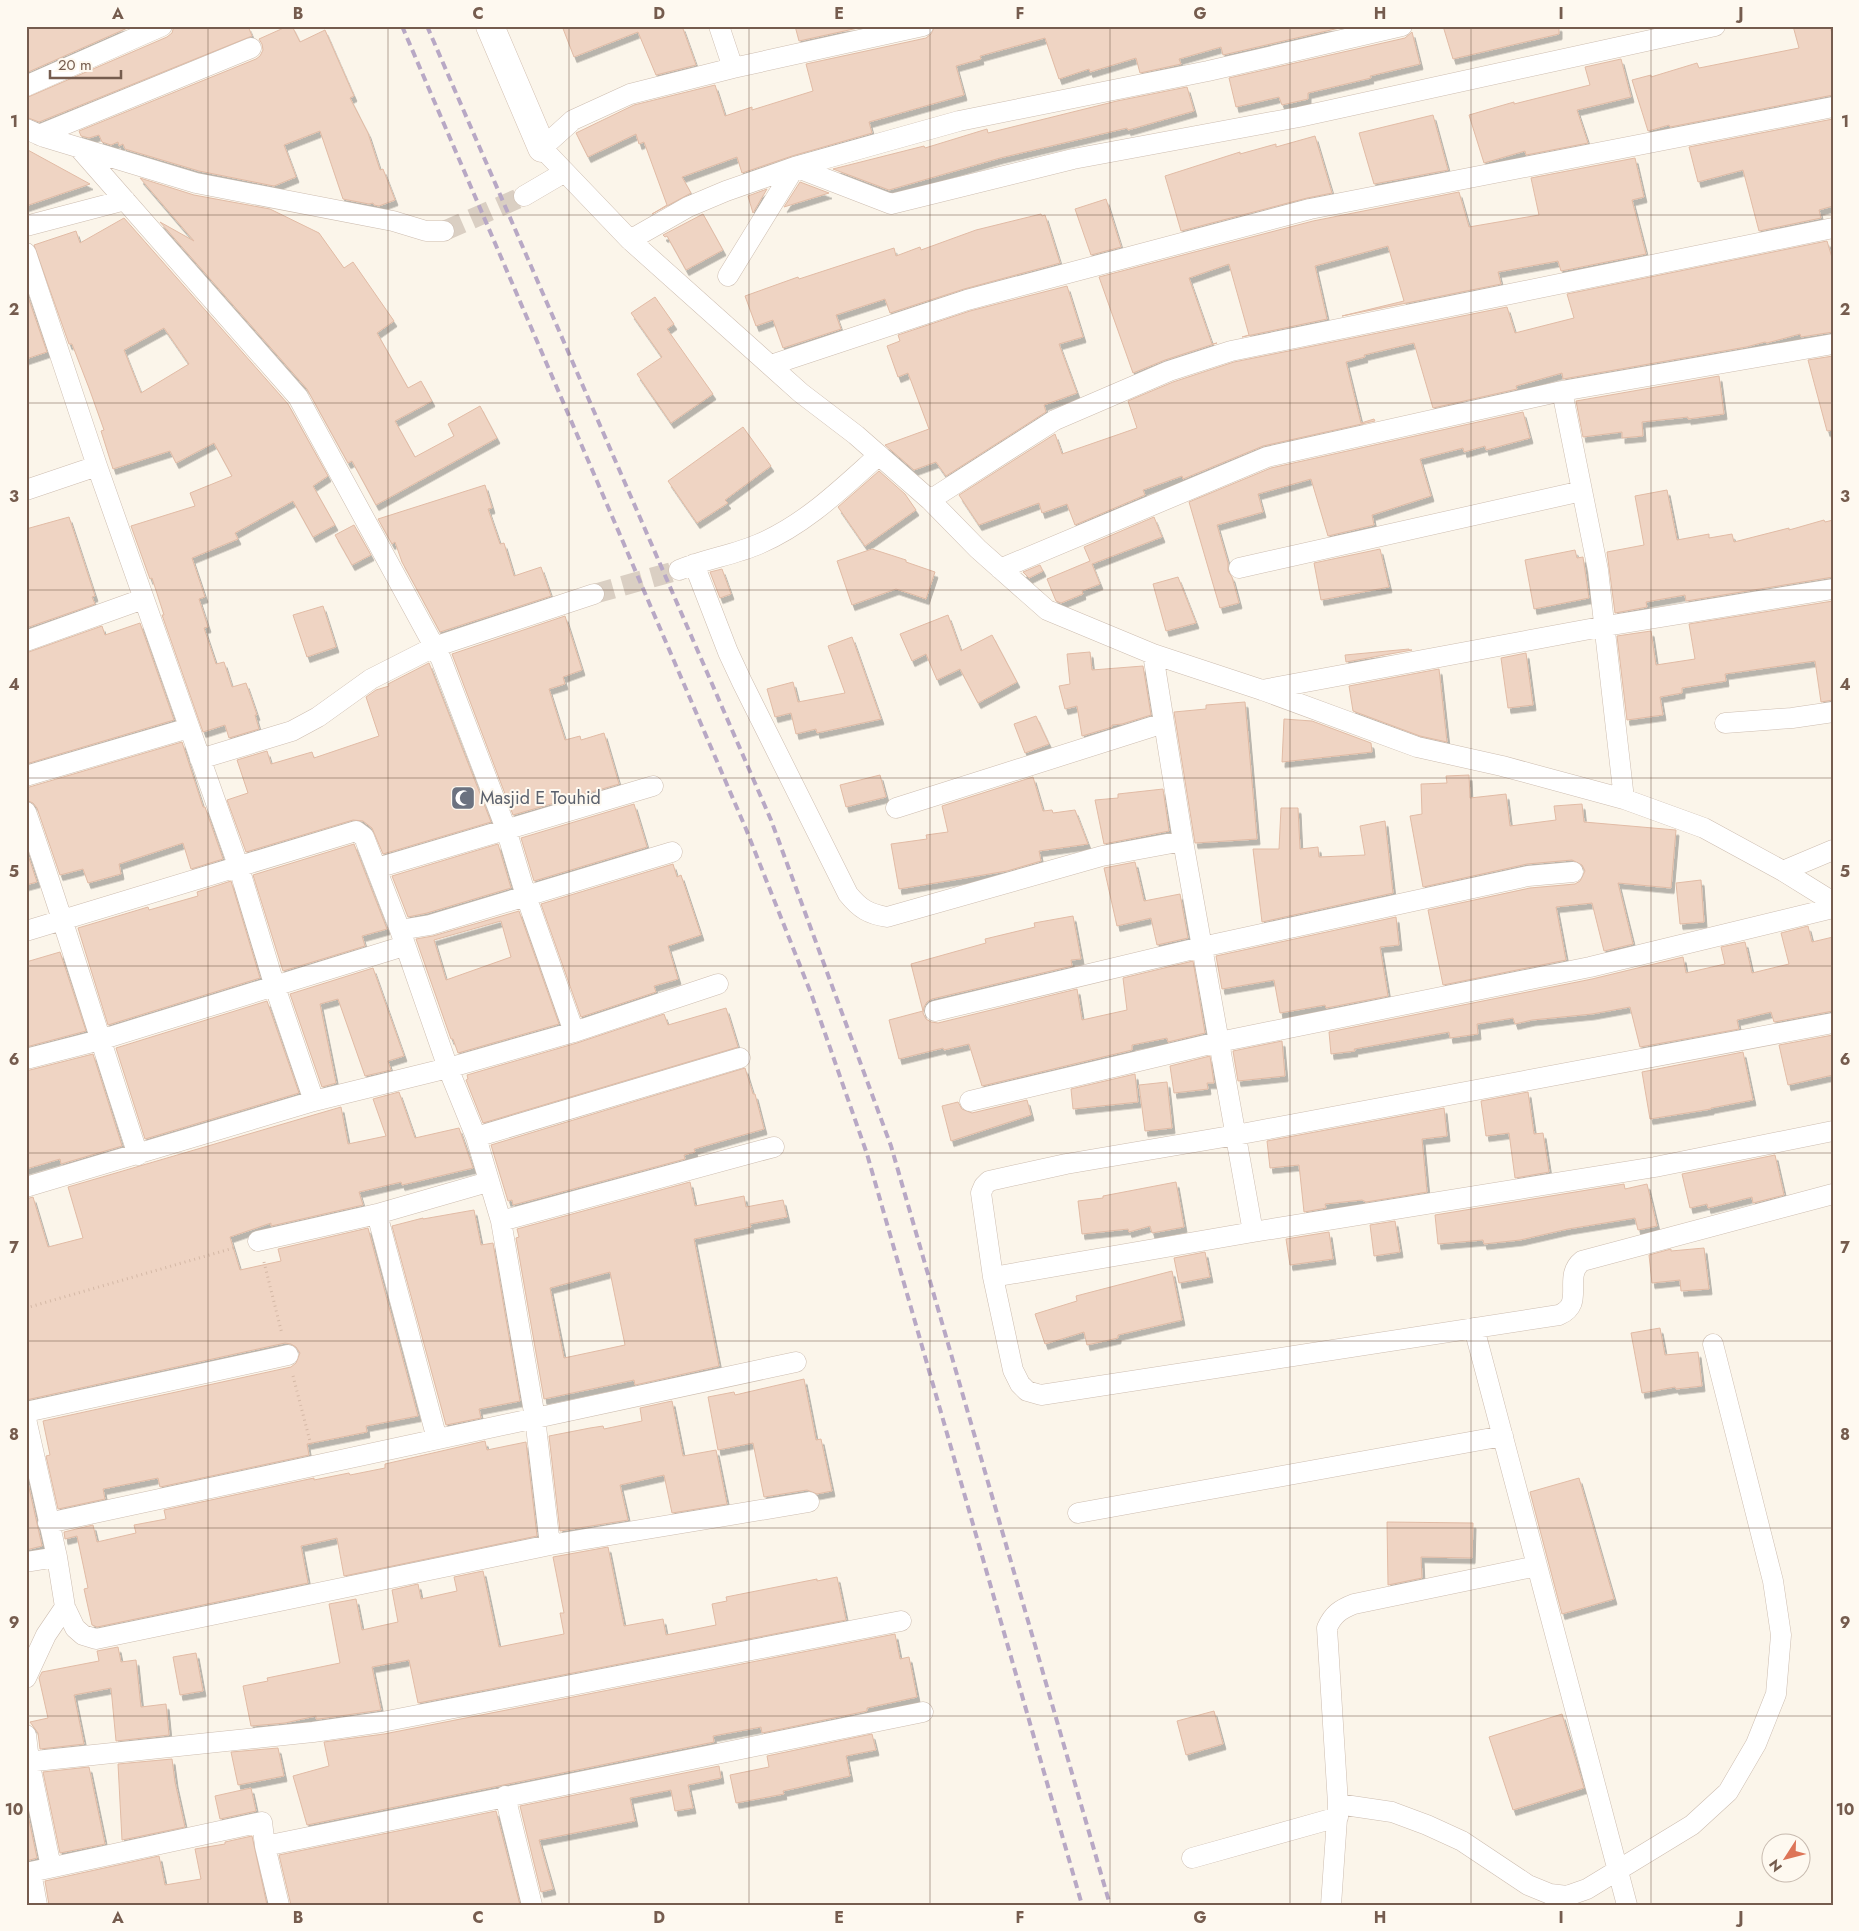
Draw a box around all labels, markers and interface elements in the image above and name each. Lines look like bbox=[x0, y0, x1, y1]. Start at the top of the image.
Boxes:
text: A bbox=[111, 2, 124, 25]
text: B bbox=[293, 2, 303, 25]
text: C bbox=[472, 2, 484, 25]
text: D bbox=[653, 2, 665, 25]
text: E bbox=[834, 2, 844, 25]
text: F bbox=[1016, 2, 1024, 25]
text: G bbox=[1193, 2, 1207, 25]
text: H bbox=[1374, 2, 1386, 25]
text: I bbox=[1558, 2, 1564, 25]
text: J bbox=[1735, 2, 1744, 25]
scale bar bbox=[50, 48, 121, 80]
text: 20 m bbox=[58, 54, 92, 76]
text: 1 bbox=[10, 110, 18, 133]
text: 1 bbox=[1841, 110, 1849, 133]
text: 2 bbox=[9, 298, 19, 321]
text: 2 bbox=[1840, 298, 1850, 321]
text: 3 bbox=[9, 485, 19, 508]
text: 3 bbox=[1840, 485, 1850, 508]
text: 4 bbox=[8, 673, 20, 696]
text: 4 bbox=[1839, 673, 1851, 696]
mosque icon: Masjid E Touhid bbox=[450, 785, 476, 811]
place label: Masjid E Touhid bbox=[480, 785, 601, 811]
text: 5 bbox=[9, 860, 19, 883]
text: 5 bbox=[1840, 860, 1850, 883]
text: 6 bbox=[9, 1048, 19, 1071]
text: 6 bbox=[1840, 1048, 1850, 1071]
text: 7 bbox=[9, 1236, 19, 1259]
text: 7 bbox=[1840, 1236, 1850, 1259]
text: 8 bbox=[9, 1423, 19, 1446]
text: 8 bbox=[1840, 1423, 1850, 1446]
text: 9 bbox=[9, 1611, 19, 1634]
text: 9 bbox=[1840, 1611, 1850, 1634]
text: 10 bbox=[5, 1798, 23, 1821]
text: 10 bbox=[1836, 1798, 1854, 1821]
north arrow bbox=[1762, 1834, 1812, 1884]
text: N bbox=[1764, 1855, 1787, 1876]
text: A bbox=[111, 1906, 124, 1929]
text: B bbox=[293, 1906, 303, 1929]
text: C bbox=[472, 1906, 484, 1929]
text: D bbox=[653, 1906, 665, 1929]
text: E bbox=[834, 1906, 844, 1929]
text: F bbox=[1016, 1906, 1024, 1929]
text: G bbox=[1193, 1906, 1207, 1929]
text: H bbox=[1374, 1906, 1386, 1929]
text: I bbox=[1558, 1906, 1564, 1929]
text: J bbox=[1735, 1906, 1744, 1929]

